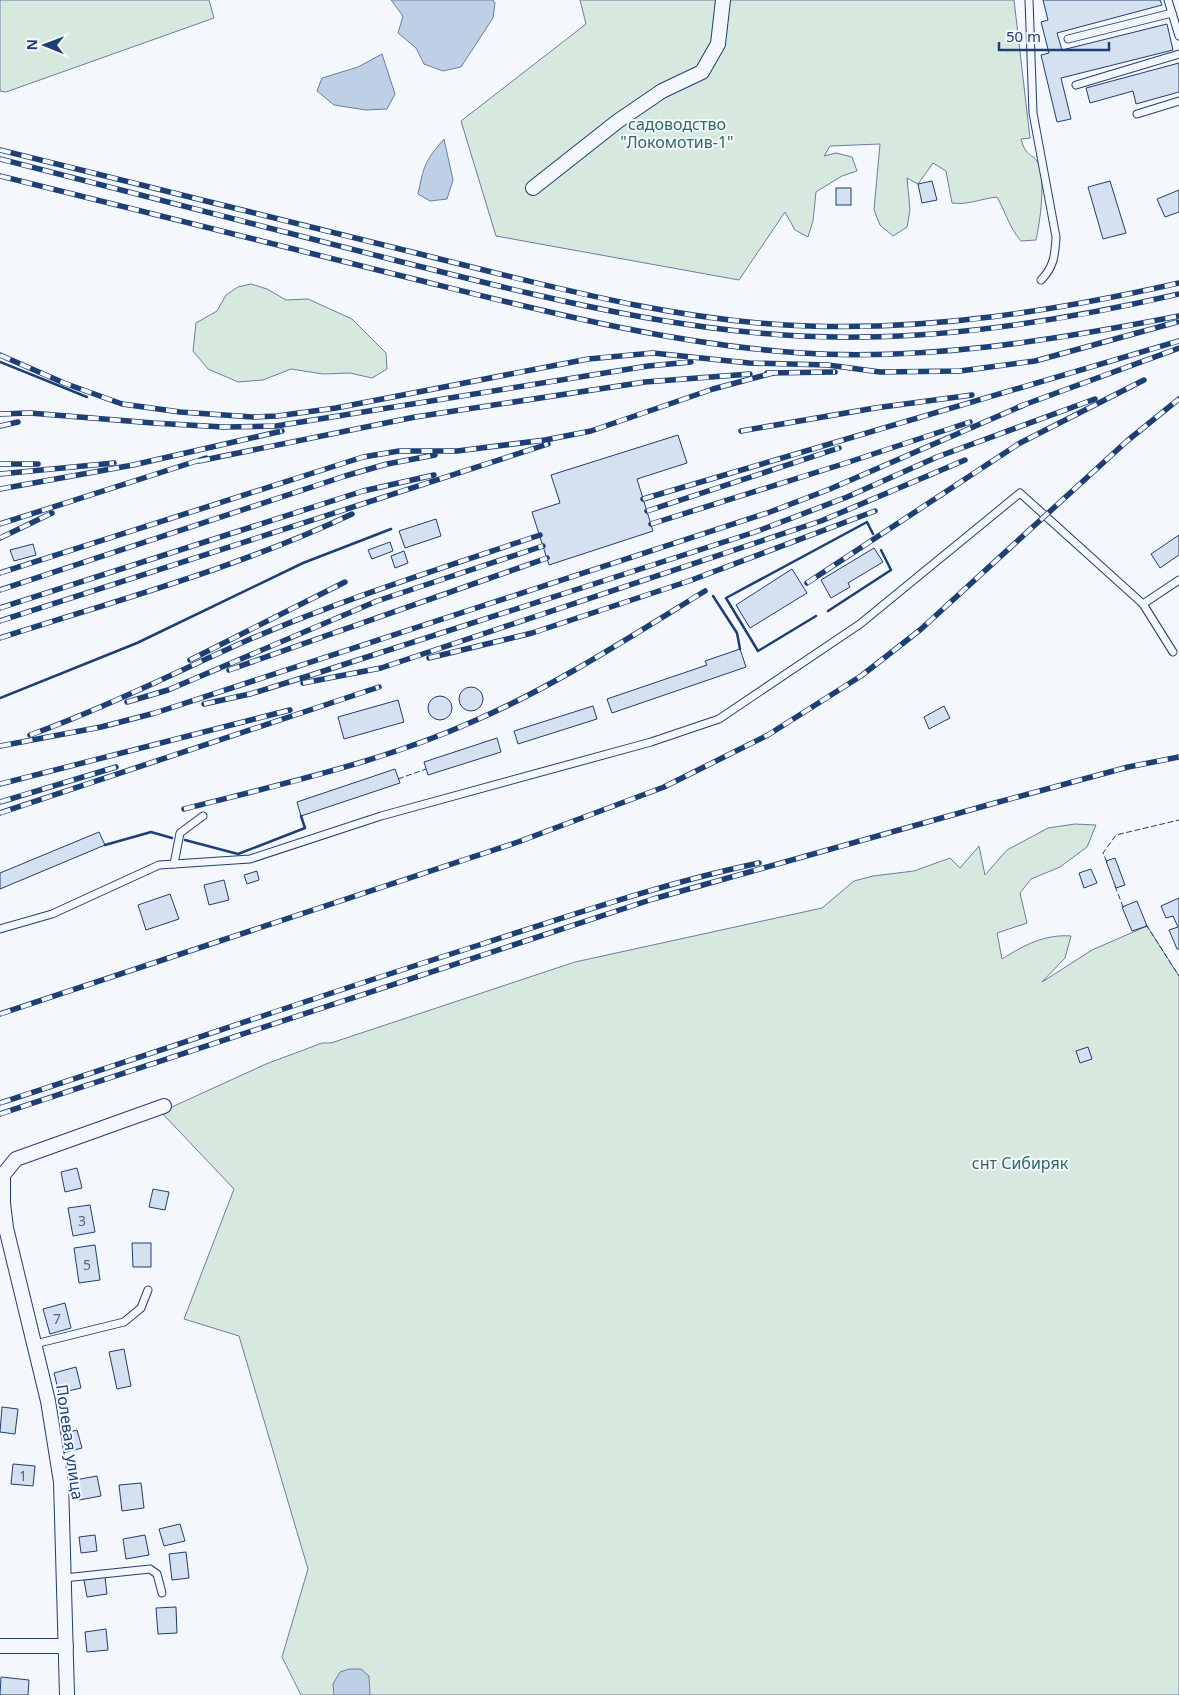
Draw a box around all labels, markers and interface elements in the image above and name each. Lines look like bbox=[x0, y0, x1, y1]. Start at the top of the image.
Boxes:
north arrow bbox=[20, 20, 70, 70]
scale bar bbox=[999, 20, 1109, 52]
text: 50 m bbox=[1006, 26, 1041, 46]
text: N bbox=[22, 39, 41, 51]
park label: садоводство "Локомотив-1" bbox=[620, 113, 734, 153]
park label: снт Сибиряк bbox=[972, 1152, 1069, 1174]
house number: 3 bbox=[78, 1211, 86, 1230]
house number: 5 bbox=[83, 1255, 91, 1274]
house number: 7 bbox=[53, 1309, 61, 1328]
street label: Полевая улица bbox=[51, 1383, 89, 1501]
house number: 1 bbox=[19, 1466, 27, 1485]

